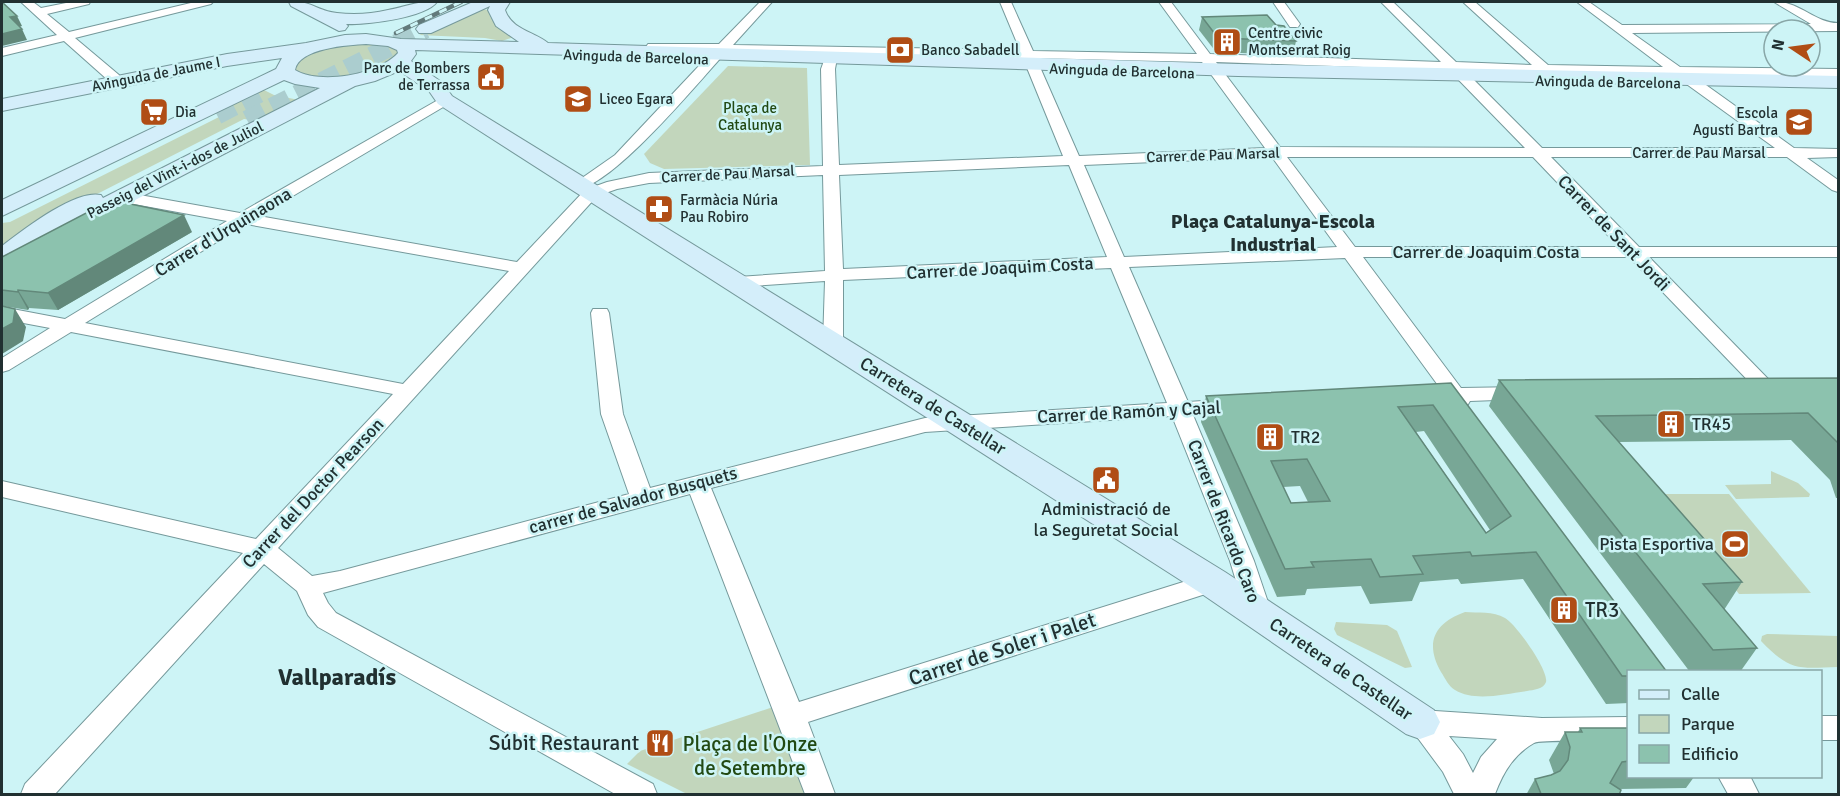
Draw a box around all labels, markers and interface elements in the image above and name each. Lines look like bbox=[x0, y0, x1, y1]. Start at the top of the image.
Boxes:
north arrow bbox=[1762, 18, 1822, 78]
place label: Centre civic Montserrat Roig bbox=[1248, 24, 1351, 59]
building icon: Centre civic Montserrat Roig bbox=[1211, 26, 1243, 58]
bank icon: Banco Sabadell bbox=[884, 34, 916, 66]
text: N bbox=[1767, 37, 1789, 53]
place label: Banco Sabadell bbox=[921, 41, 1019, 59]
street label: Avinguda de Barcelona bbox=[563, 45, 709, 69]
street label: Avinguda de Jaume I bbox=[90, 53, 222, 95]
place label: Parc de Bombers de Terrassa bbox=[364, 59, 470, 94]
street label: Avinguda de Barcelona bbox=[1049, 59, 1195, 83]
public building icon: Parc de Bombers de Terrassa bbox=[475, 61, 507, 93]
street label: Avinguda de Barcelona bbox=[1535, 72, 1681, 92]
school or university icon: Liceo Egara bbox=[562, 83, 594, 115]
place label: Liceo Egara bbox=[599, 90, 673, 108]
supermarket icon: Dia bbox=[138, 96, 170, 128]
park label: Plaça de Catalunya bbox=[718, 99, 782, 134]
place label: Dia bbox=[175, 103, 196, 121]
place label: Escola Agustí Bartra bbox=[1693, 104, 1778, 139]
school or university icon: Escola Agustí Bartra bbox=[1783, 106, 1815, 138]
street label: Passeig del Vint-i-dos de Juliol bbox=[84, 118, 266, 222]
street label: Carrer de Pau Marsal bbox=[1146, 144, 1280, 166]
street label: Carrer de Pau Marsal bbox=[1632, 144, 1766, 162]
street label: Carrer de Pau Marsal bbox=[661, 162, 795, 186]
street label: Carrer de Sant Jordi bbox=[1553, 171, 1675, 295]
street label: Carrer d'Urquinaona bbox=[151, 183, 295, 281]
place label: Farmàcia Núria Pau Robiro bbox=[680, 191, 778, 226]
pharmacy icon: Farmàcia Núria Pau Robiro bbox=[643, 193, 675, 225]
district label: Plaça Catalunya-Escola Industrial bbox=[1171, 209, 1375, 257]
street label: Carrer de Joaquim Costa bbox=[1392, 241, 1580, 263]
street label: Carrer de Joaquim Costa bbox=[906, 252, 1094, 284]
street label: Carretera de Castellar bbox=[856, 352, 1010, 460]
street label: Carrer de Ramón y Cajal bbox=[1037, 396, 1221, 428]
building icon: TR45 bbox=[1655, 408, 1687, 440]
street label: Carrer del Doctor Pearson bbox=[238, 413, 388, 573]
place label: TR45 bbox=[1692, 413, 1731, 435]
building icon: TR2 bbox=[1254, 421, 1286, 453]
place label: TR2 bbox=[1291, 426, 1320, 448]
street label: Carrer de Ricardo Caro bbox=[1183, 436, 1265, 606]
street label: carrer de Salvador Busquets bbox=[526, 462, 740, 538]
public building icon: Administració de la Seguretat Social bbox=[1090, 464, 1122, 496]
place label: Administració de la Seguretat Social bbox=[1034, 498, 1178, 541]
sports icon: Pista Esportiva bbox=[1719, 528, 1751, 560]
place label: Pista Esportiva bbox=[1599, 533, 1714, 555]
building icon: TR3 bbox=[1548, 594, 1580, 626]
place label: TR3 bbox=[1585, 597, 1619, 623]
street label: Carrer de Soler i Palet bbox=[905, 607, 1099, 691]
street label: Carretera de Castellar bbox=[1265, 613, 1417, 725]
district label: Vallparadís bbox=[278, 662, 396, 692]
legend bbox=[1627, 670, 1822, 778]
text: Calle bbox=[1681, 683, 1720, 705]
text: Parque bbox=[1681, 713, 1735, 735]
restaurant icon: Súbit Restaurant bbox=[644, 727, 676, 759]
place label: Súbit Restaurant bbox=[489, 730, 639, 756]
park label: Plaça de l'Onze de Setembre bbox=[683, 731, 817, 781]
text: Edificio bbox=[1681, 743, 1739, 765]

